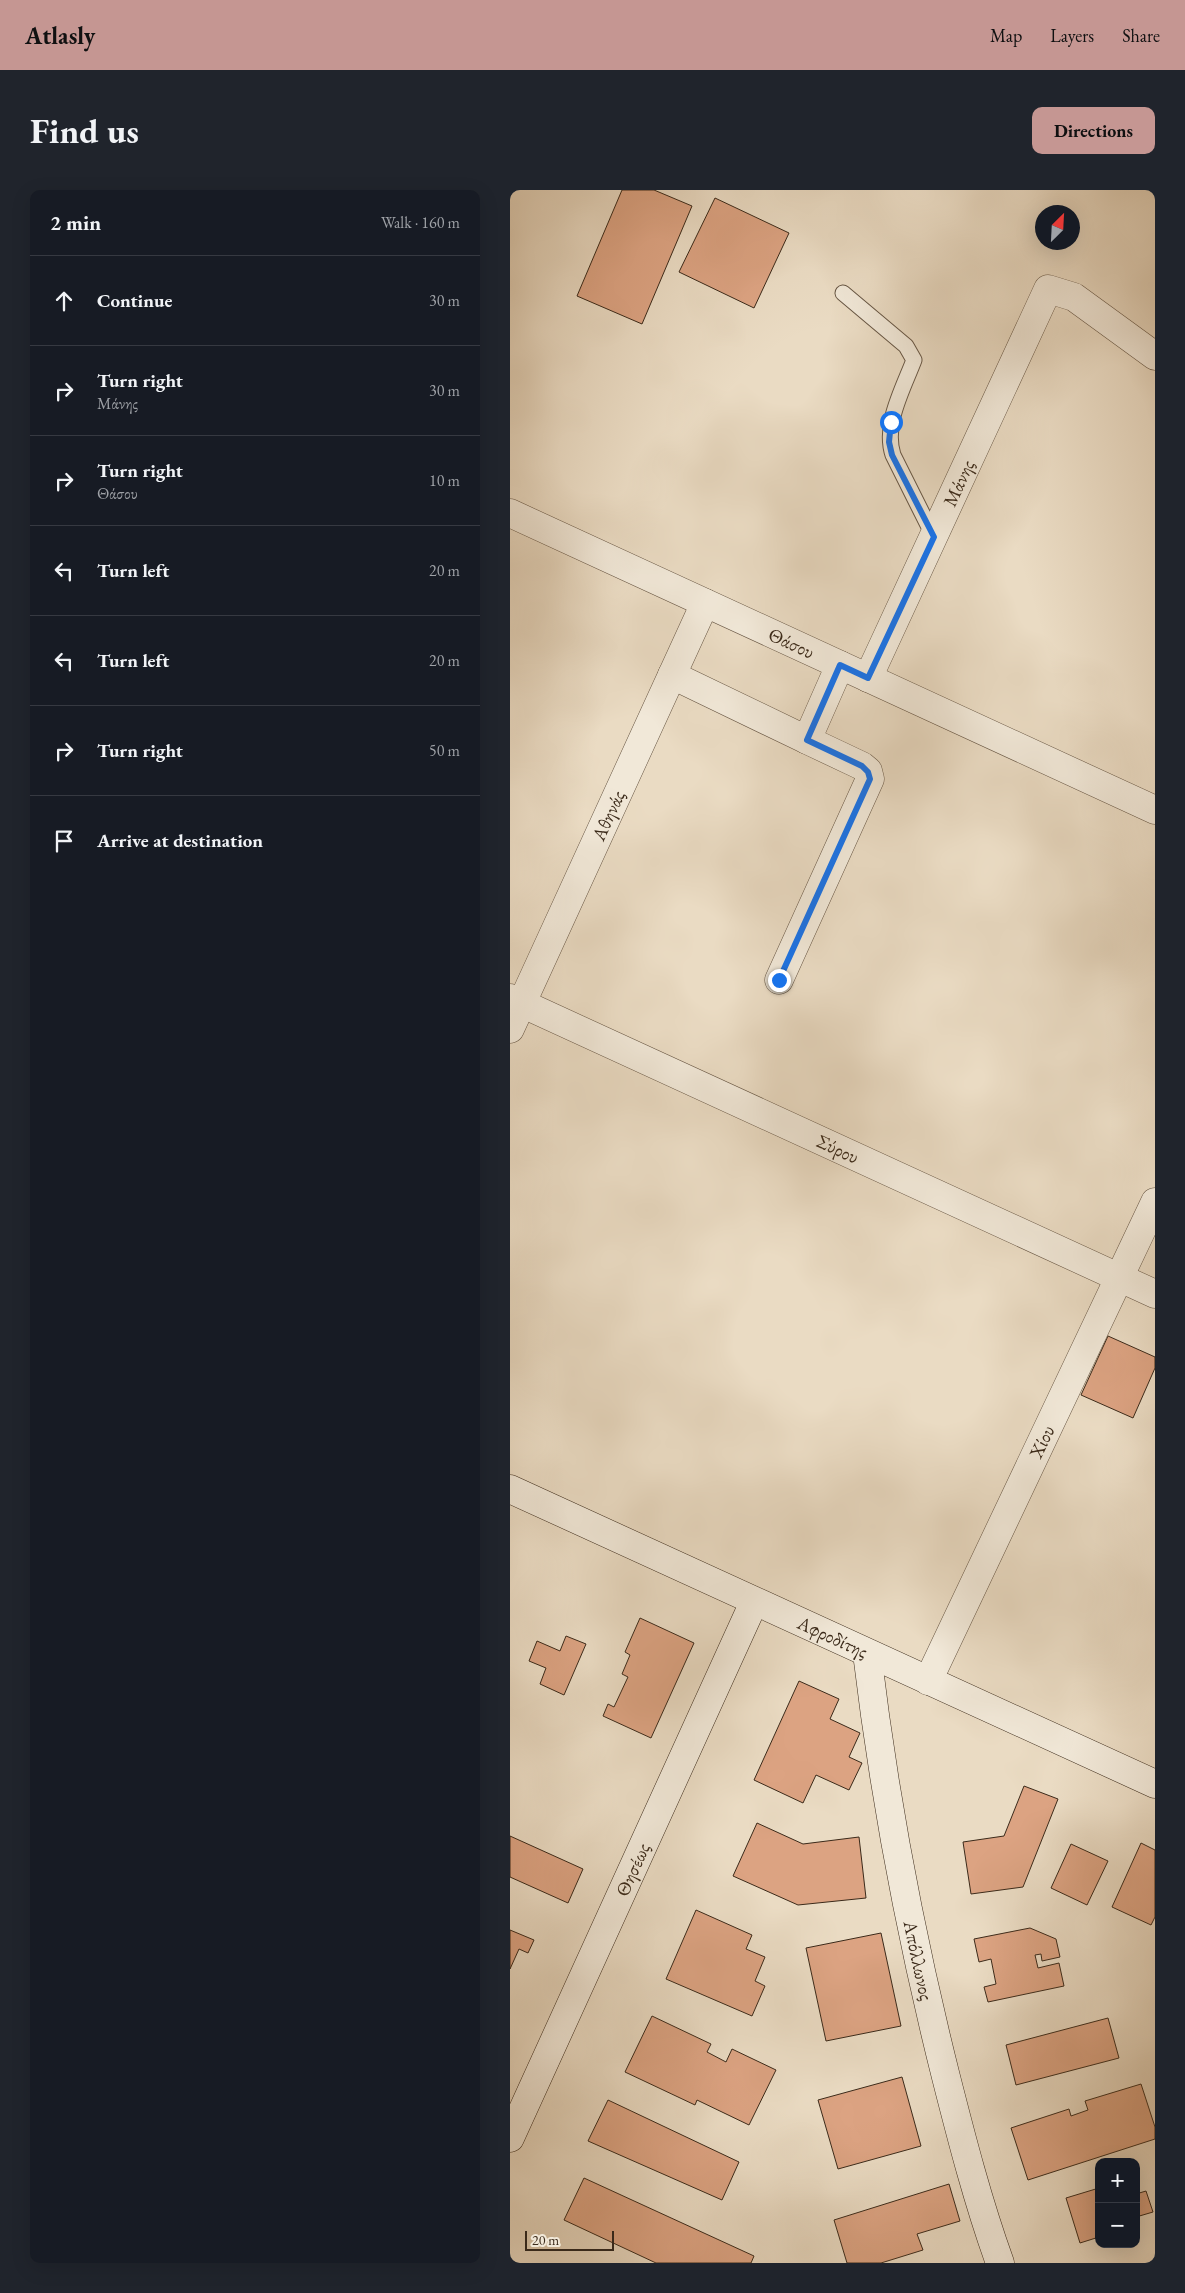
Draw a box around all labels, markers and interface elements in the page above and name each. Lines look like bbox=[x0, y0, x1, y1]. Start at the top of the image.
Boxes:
text: Atlasly bbox=[25, 20, 95, 51]
text: Map bbox=[990, 24, 1022, 47]
text: Layers bbox=[1050, 24, 1094, 47]
text: Share bbox=[1122, 24, 1160, 47]
button: Directions bbox=[1032, 107, 1155, 154]
text: Find us bbox=[30, 108, 139, 153]
north arrow bbox=[1035, 205, 1080, 250]
text: 2 min bbox=[50, 209, 101, 236]
text: Walk · 160 m bbox=[381, 212, 460, 233]
icon: ahead bbox=[50, 287, 78, 315]
text: Continue bbox=[97, 288, 172, 313]
text: 30 m bbox=[429, 290, 460, 311]
text: Turn right bbox=[97, 368, 183, 393]
icon: right bbox=[50, 377, 78, 405]
text: 30 m bbox=[429, 380, 460, 401]
text: Μάνης bbox=[97, 393, 138, 414]
route start bbox=[880, 411, 903, 434]
street label: Μάνης bbox=[937, 456, 980, 510]
text: Turn right bbox=[97, 458, 183, 483]
icon: right bbox=[50, 467, 78, 495]
text: 10 m bbox=[429, 470, 460, 491]
text: Θάσου bbox=[97, 483, 138, 504]
icon: left bbox=[50, 557, 78, 585]
text: Turn left bbox=[97, 558, 169, 583]
text: 20 m bbox=[429, 560, 460, 581]
street label: Θάσου bbox=[764, 622, 819, 665]
icon: left bbox=[50, 647, 78, 675]
text: Turn left bbox=[97, 648, 169, 673]
text: 20 m bbox=[429, 650, 460, 671]
icon: right bbox=[50, 737, 78, 765]
text: Turn right bbox=[97, 738, 183, 763]
text: 50 m bbox=[429, 740, 460, 761]
street label: Αθηνάς bbox=[585, 786, 631, 846]
icon: arrive bbox=[50, 827, 78, 855]
text: Arrive at destination bbox=[97, 828, 263, 853]
route end bbox=[768, 969, 791, 992]
street label: Σύρου bbox=[813, 1129, 863, 1169]
street label: Χίου bbox=[1023, 1421, 1060, 1463]
street label: Αφροδίτης bbox=[793, 1610, 872, 1664]
street label: Θησέως bbox=[610, 1839, 656, 1900]
street label: Απόλλωνος bbox=[897, 1917, 939, 2003]
map controls bbox=[1095, 2158, 1140, 2248]
button: + bbox=[1095, 2158, 1140, 2203]
button: − bbox=[1095, 2203, 1140, 2248]
scale bar bbox=[525, 2228, 614, 2251]
text: 20 m bbox=[532, 2231, 559, 2249]

